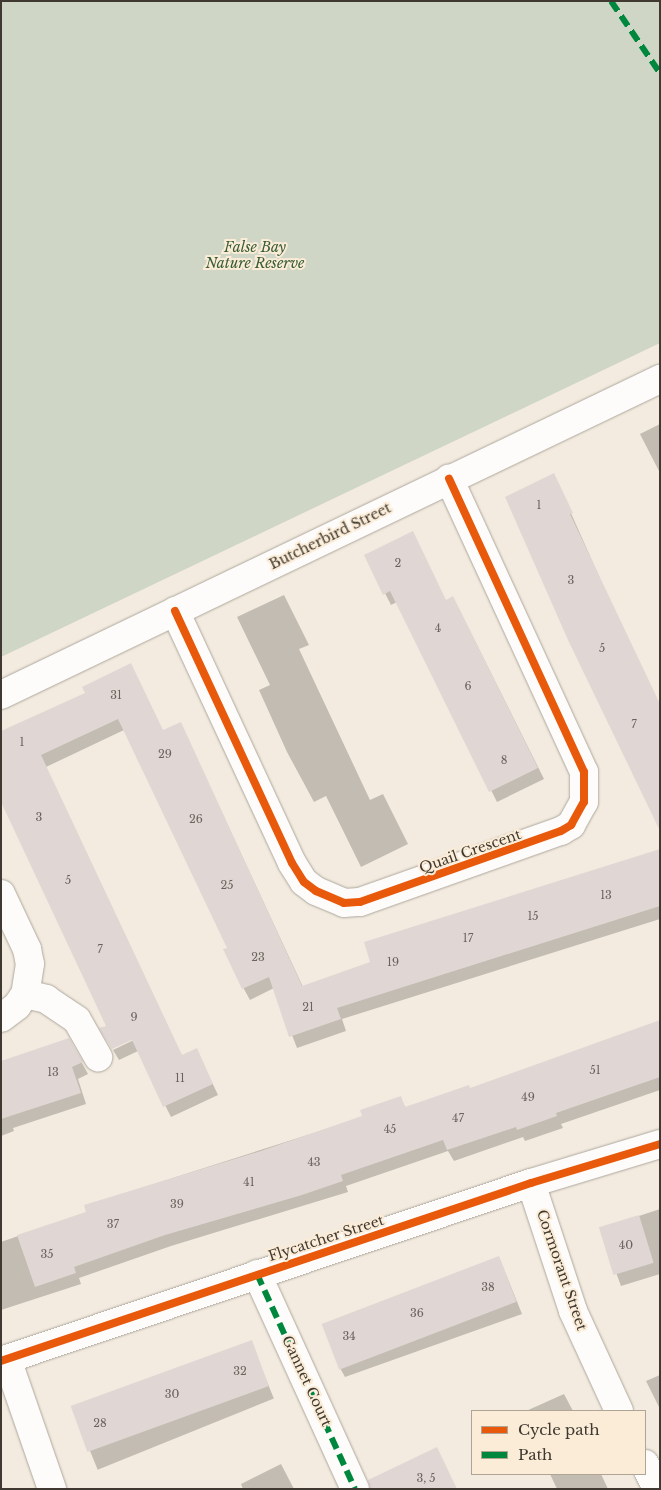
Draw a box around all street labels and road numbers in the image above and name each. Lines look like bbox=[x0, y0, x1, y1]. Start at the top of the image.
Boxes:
street label: Butcherbird Street bbox=[266, 499, 394, 573]
street label: Quail Crescent bbox=[417, 826, 523, 876]
street label: Cormorant Street bbox=[533, 1207, 591, 1333]
street label: Flycatcher Street bbox=[266, 1211, 386, 1265]
street label: Gannet Court bbox=[279, 1333, 335, 1429]

